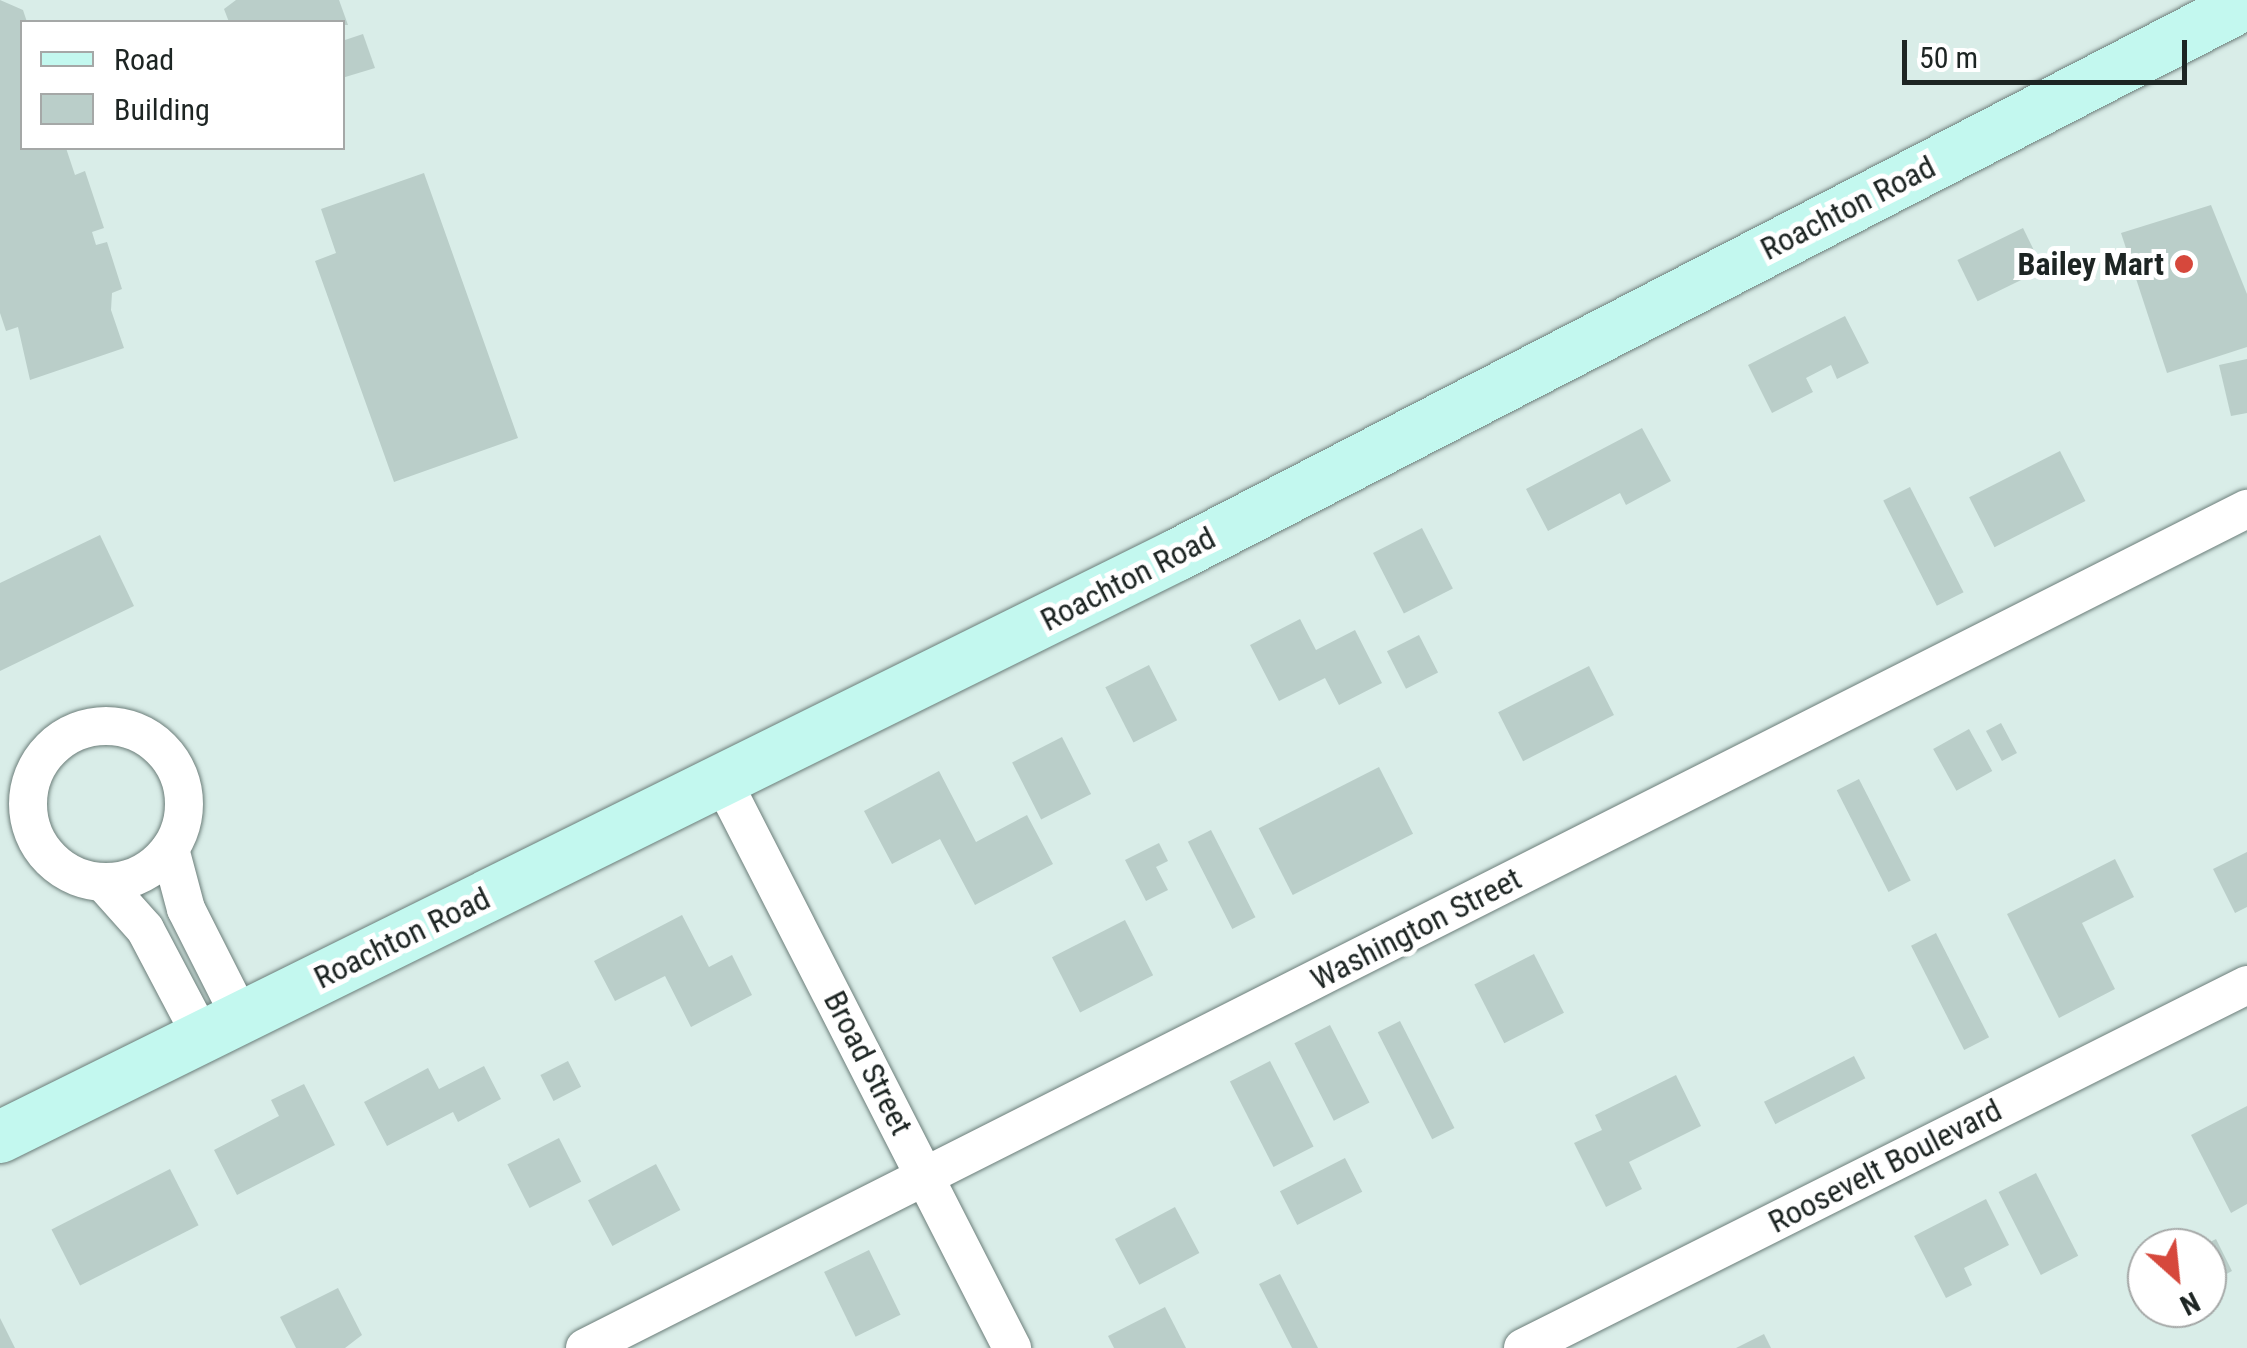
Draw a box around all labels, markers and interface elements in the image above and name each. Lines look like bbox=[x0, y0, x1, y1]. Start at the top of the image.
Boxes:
legend bbox=[20, 20, 345, 150]
scale bar bbox=[1907, 20, 2192, 82]
text: 50 m bbox=[1919, 40, 1978, 75]
text: Road bbox=[114, 42, 174, 77]
text: Building bbox=[114, 92, 210, 127]
street label: Roachton Road bbox=[1754, 148, 1942, 268]
place label: Bailey Mart bbox=[2018, 245, 2164, 283]
marker: Bailey Mart bbox=[2173, 253, 2195, 275]
street label: Roachton Road bbox=[1034, 519, 1222, 639]
street label: Washington Street bbox=[1304, 859, 1528, 999]
street label: Roachton Road bbox=[308, 879, 496, 997]
street label: Broad Street bbox=[815, 985, 921, 1141]
street label: Roosevelt Boulevard bbox=[1762, 1091, 2008, 1241]
north arrow bbox=[2127, 1228, 2227, 1328]
text: N bbox=[2175, 1285, 2205, 1322]

